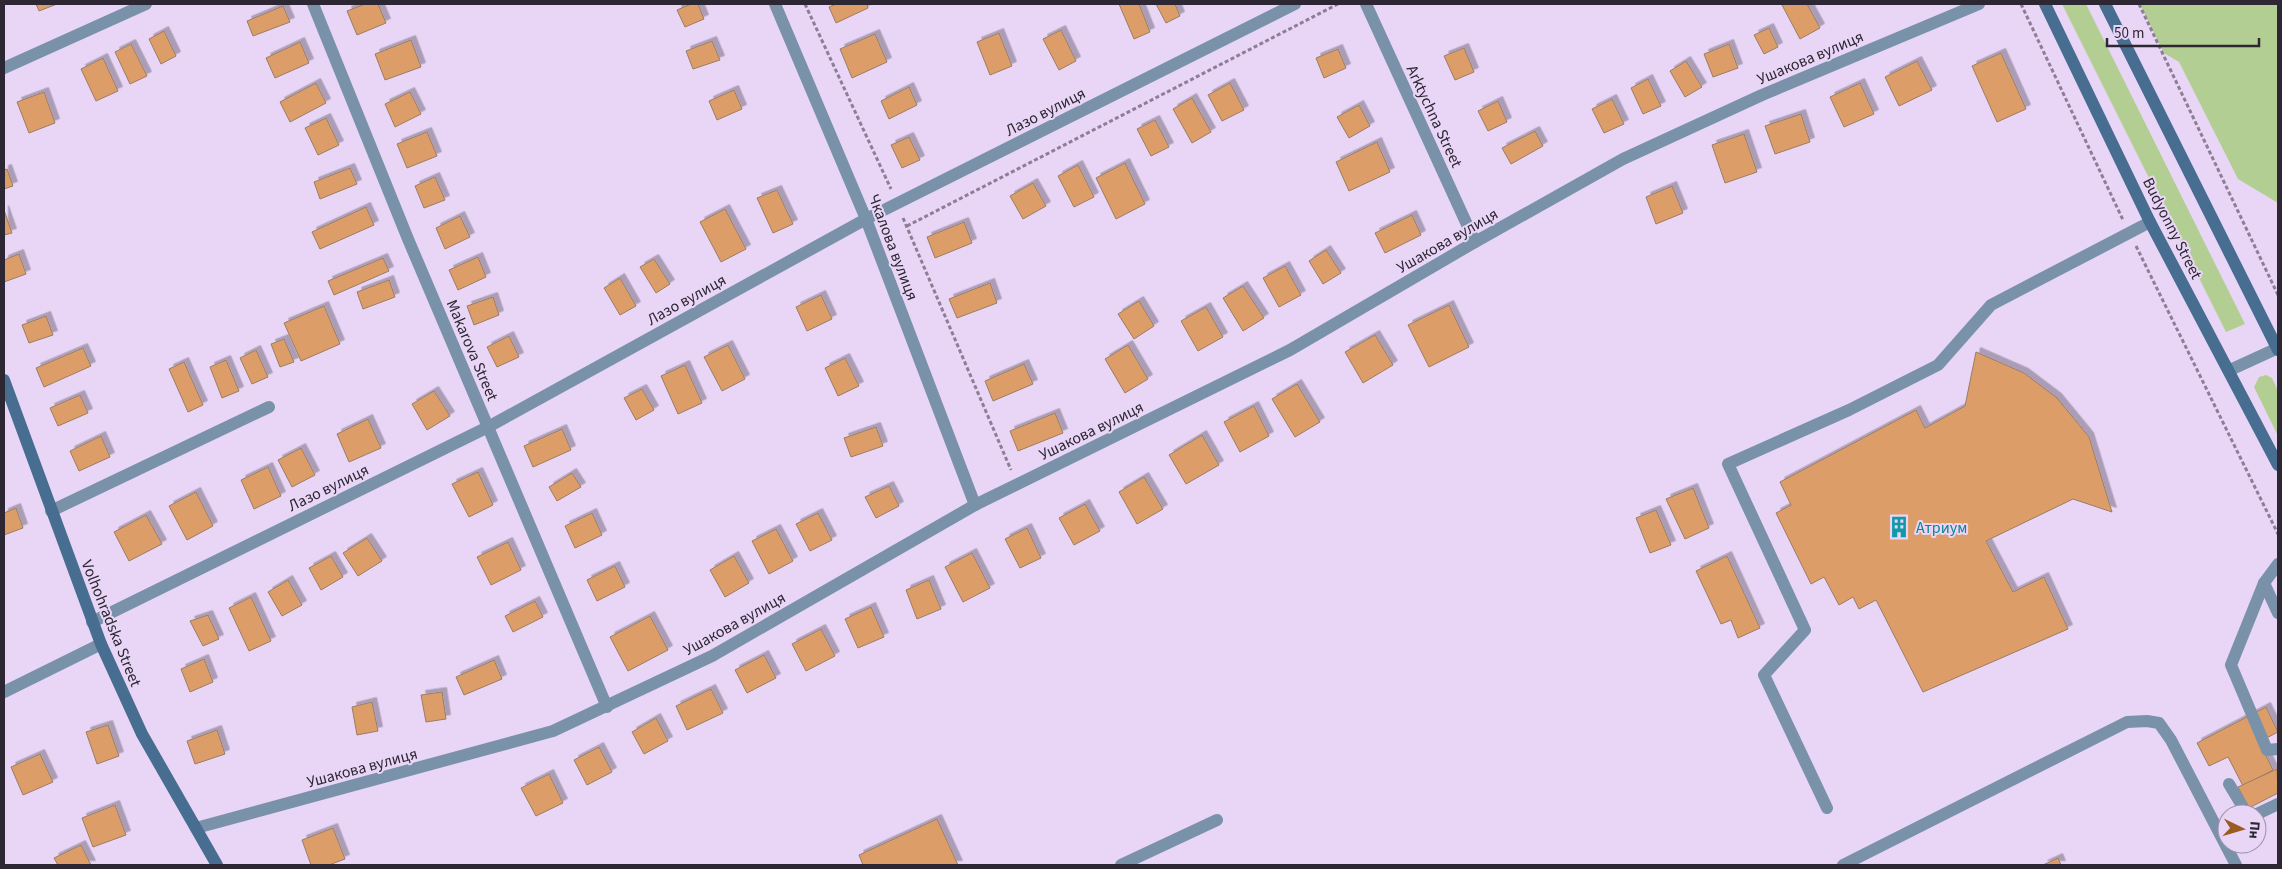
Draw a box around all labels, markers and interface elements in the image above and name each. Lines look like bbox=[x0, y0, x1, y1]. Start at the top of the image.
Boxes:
scale bar bbox=[2107, 15, 2260, 47]
text: 50 m bbox=[2114, 23, 2144, 44]
street label: Ушакова вулиця bbox=[1754, 26, 1867, 90]
street label: Arktychna Street bbox=[1401, 62, 1468, 172]
street label: Лазо вулиця bbox=[1001, 82, 1089, 142]
street label: Budyonny Street bbox=[2137, 174, 2207, 284]
street label: Чкалова вулиця bbox=[863, 191, 923, 304]
street label: Ушакова вулиця bbox=[1393, 203, 1502, 279]
street label: Лазо вулиця bbox=[643, 269, 730, 331]
street label: Makarova Street bbox=[441, 296, 504, 405]
street label: Ушакова вулиця bbox=[1036, 396, 1147, 466]
street label: Лазо вулиця bbox=[284, 459, 373, 517]
building icon: Атриум bbox=[1886, 514, 1912, 540]
place label: Атриум bbox=[1916, 517, 1967, 539]
street label: Volhohradska Street bbox=[76, 557, 147, 691]
street label: Ушакова вулиця bbox=[679, 587, 790, 661]
street label: Ушакова вулиця bbox=[305, 743, 420, 793]
north arrow bbox=[2217, 804, 2267, 854]
text: Пн bbox=[2243, 820, 2265, 840]

